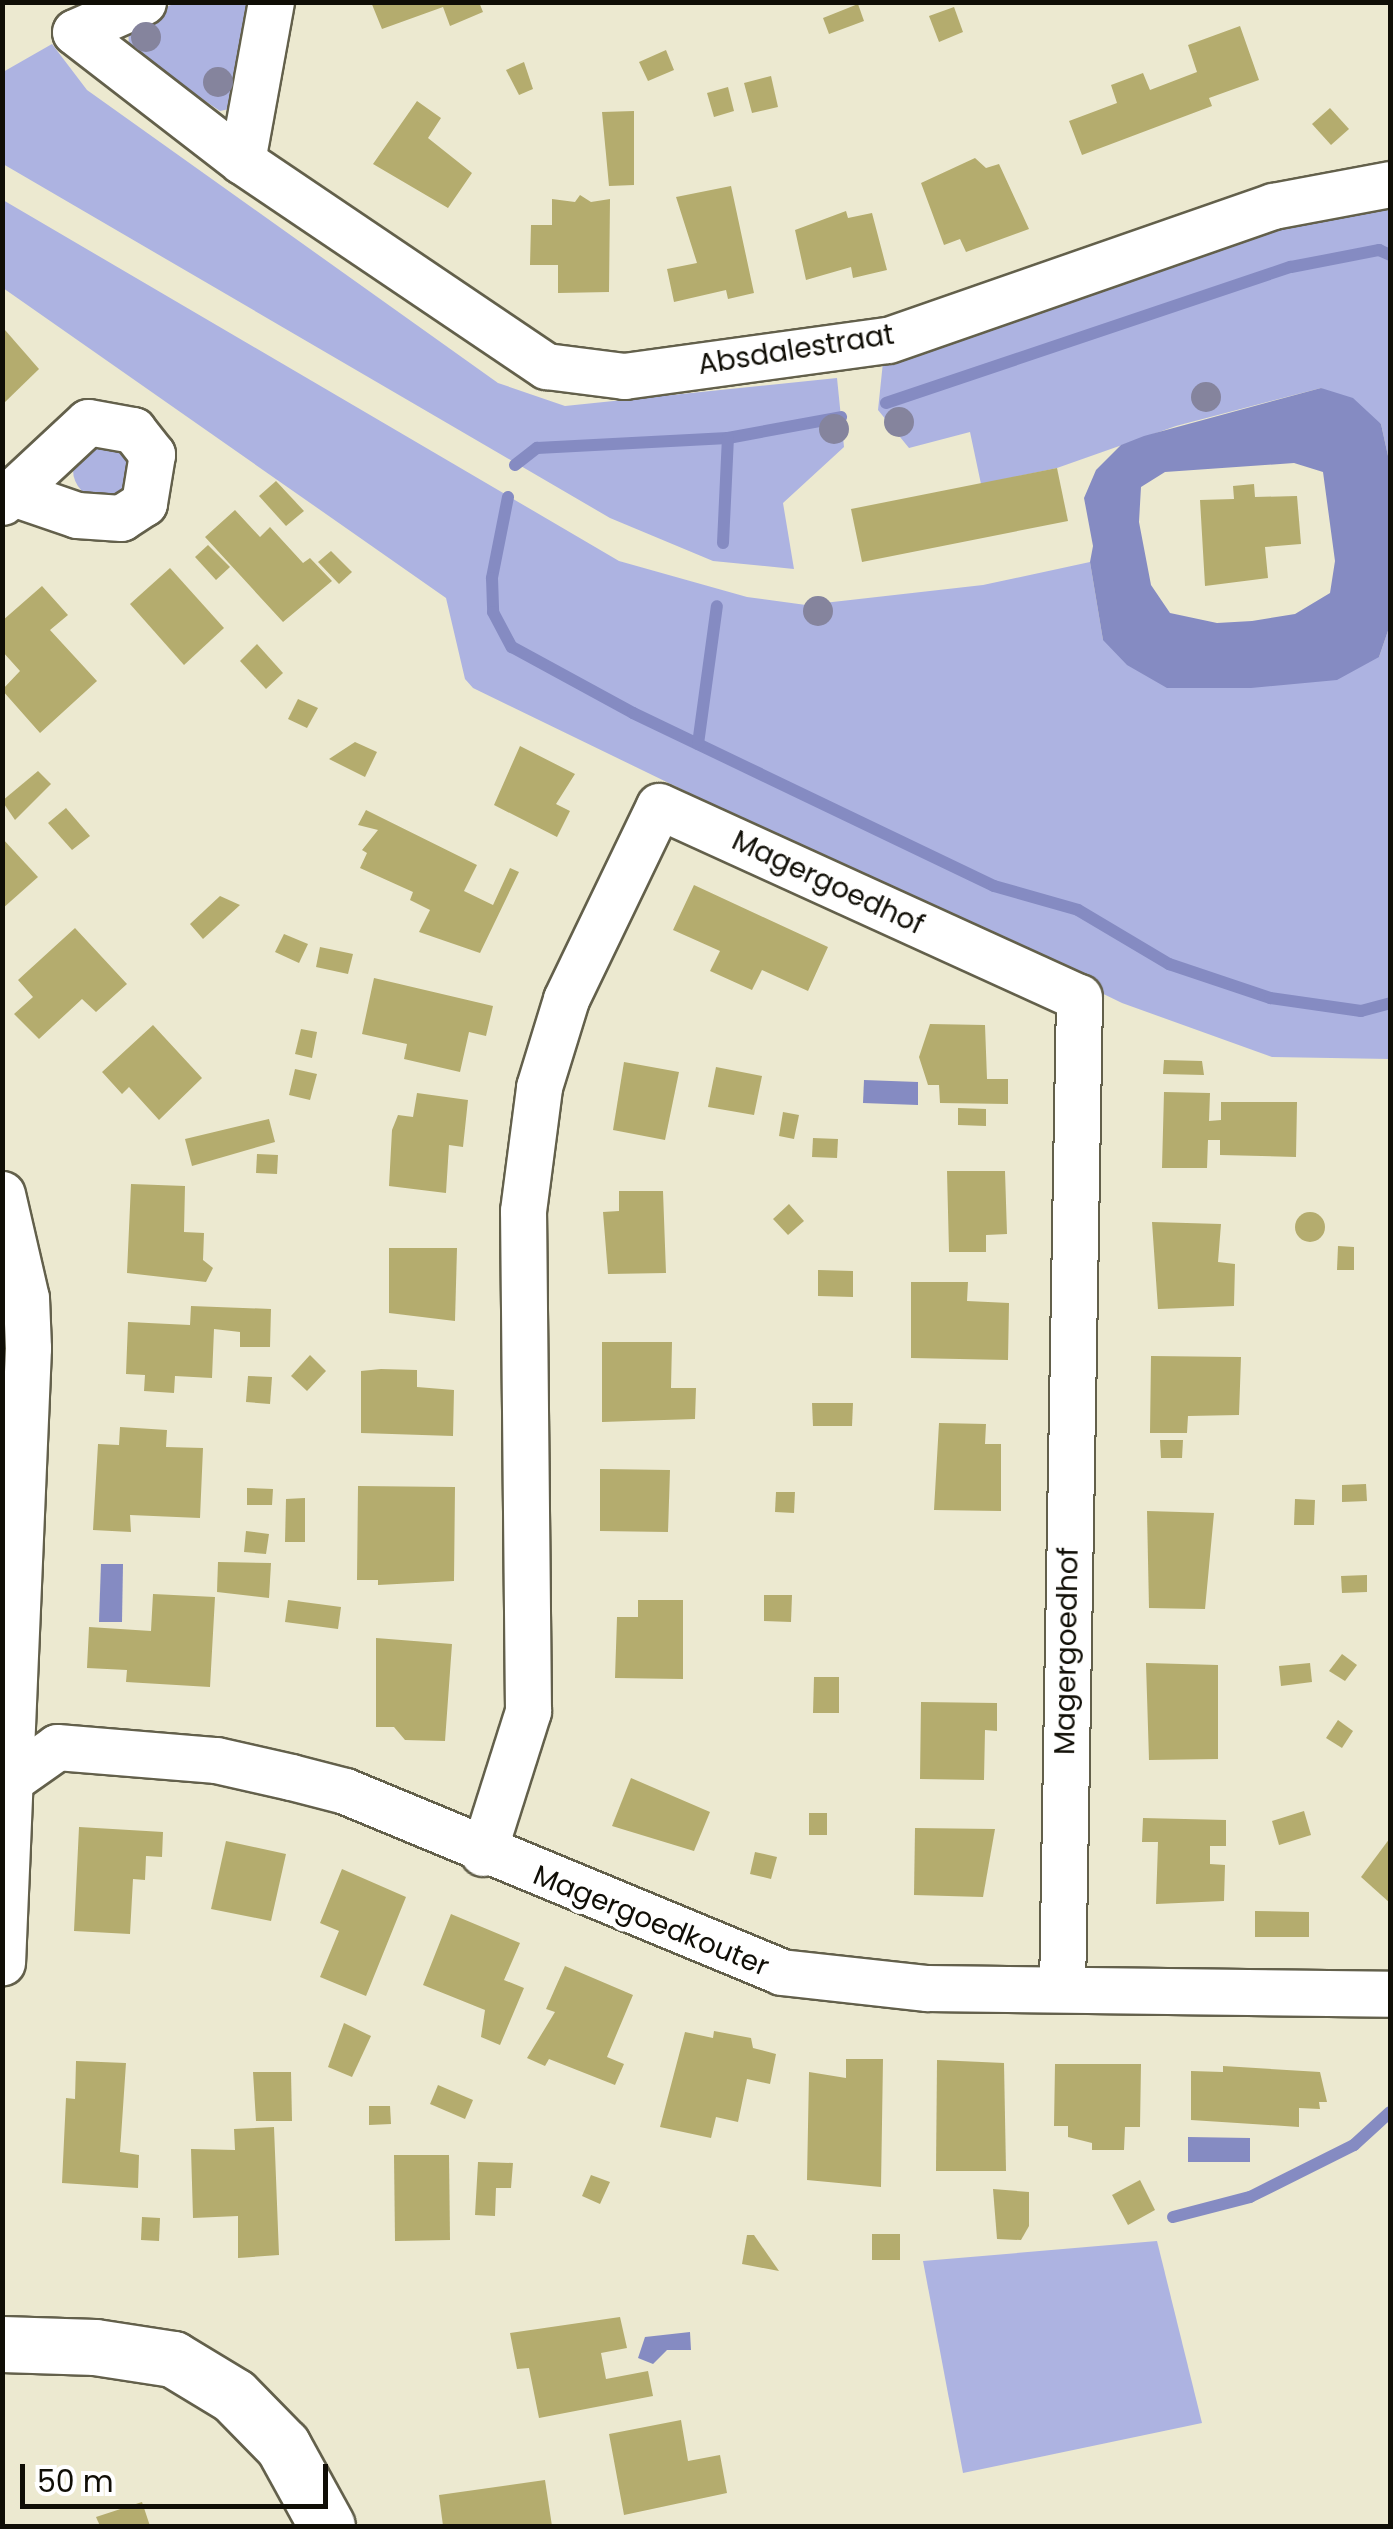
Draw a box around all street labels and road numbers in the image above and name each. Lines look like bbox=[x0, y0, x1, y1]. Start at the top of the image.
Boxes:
street label: Absdalestraat bbox=[696, 318, 896, 382]
street label: Magergoedhof bbox=[727, 824, 929, 942]
street label: Magergoedhof bbox=[1048, 1547, 1086, 1755]
street label: Magergoedkouter bbox=[528, 1858, 774, 1984]

